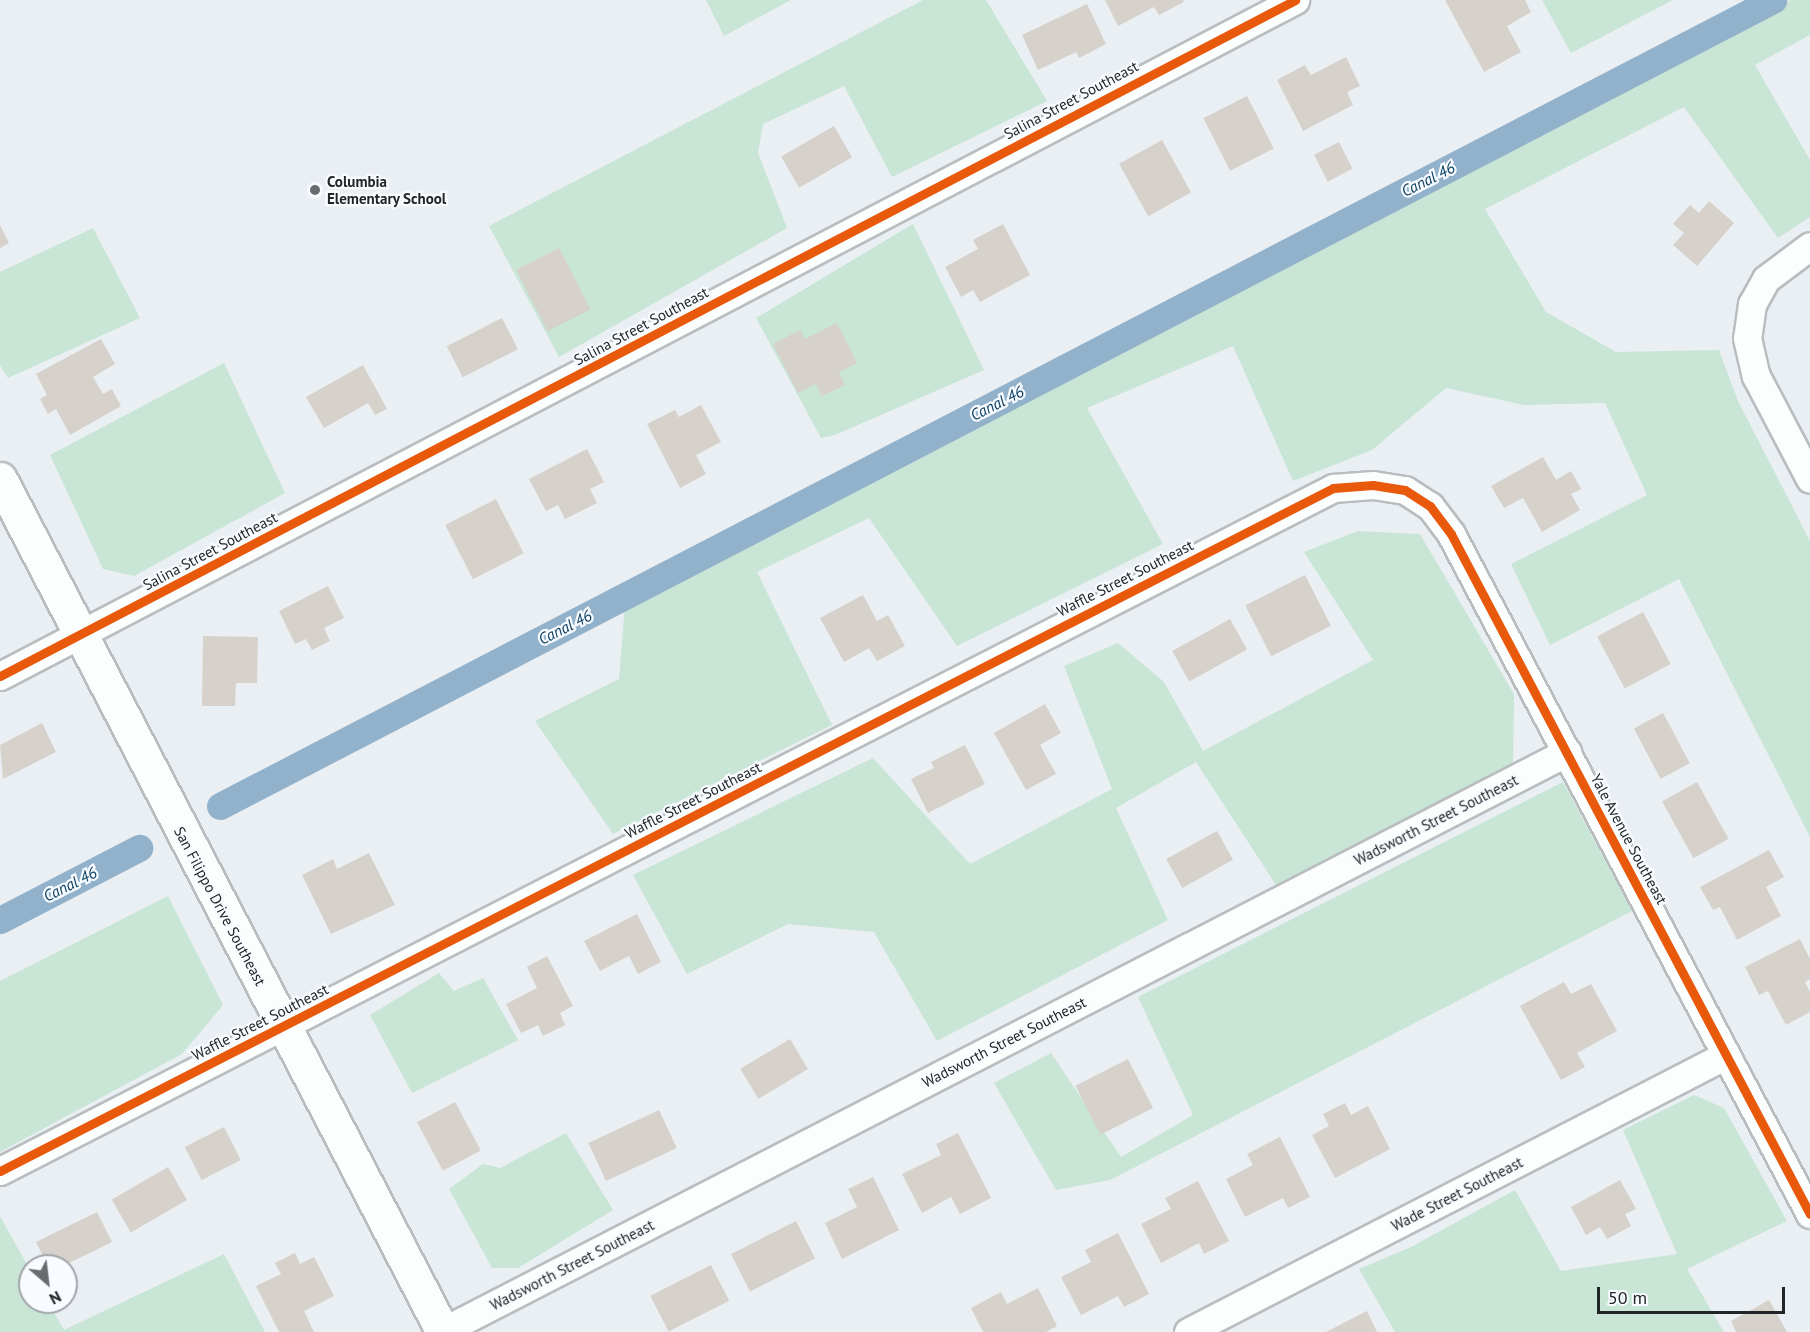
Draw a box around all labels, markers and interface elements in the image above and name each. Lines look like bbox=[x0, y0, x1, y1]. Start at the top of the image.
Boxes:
street label: Salina Street Southeast bbox=[1001, 57, 1141, 143]
water label: Canal 46 bbox=[1398, 157, 1458, 201]
place label: Columbia Elementary School bbox=[327, 172, 447, 207]
marker: Columbia Elementary School bbox=[308, 183, 322, 197]
street label: Salina Street Southeast bbox=[571, 283, 711, 369]
water label: Canal 46 bbox=[967, 381, 1027, 425]
street label: Salina Street Southeast bbox=[140, 508, 280, 594]
street label: Waffle Street Southeast bbox=[1054, 536, 1196, 620]
water label: Canal 46 bbox=[535, 605, 595, 649]
street label: Waffle Street Southeast bbox=[622, 758, 764, 842]
street label: Wadsworth Street Southeast bbox=[1351, 771, 1521, 869]
street label: Yale Avenue Southeast bbox=[1587, 771, 1671, 907]
street label: San Filippo Drive Southeast bbox=[170, 823, 270, 989]
water label: Canal 46 bbox=[40, 862, 100, 906]
street label: Waffle Street Southeast bbox=[189, 980, 331, 1064]
street label: Wadsworth Street Southeast bbox=[919, 993, 1089, 1091]
street label: Wade Street Southeast bbox=[1388, 1153, 1526, 1235]
street label: Wadsworth Street Southeast bbox=[487, 1216, 657, 1314]
north arrow bbox=[18, 1254, 78, 1314]
scale bar bbox=[1600, 1275, 1788, 1313]
text: 50 m bbox=[1608, 1286, 1647, 1309]
text: N bbox=[46, 1287, 65, 1309]

